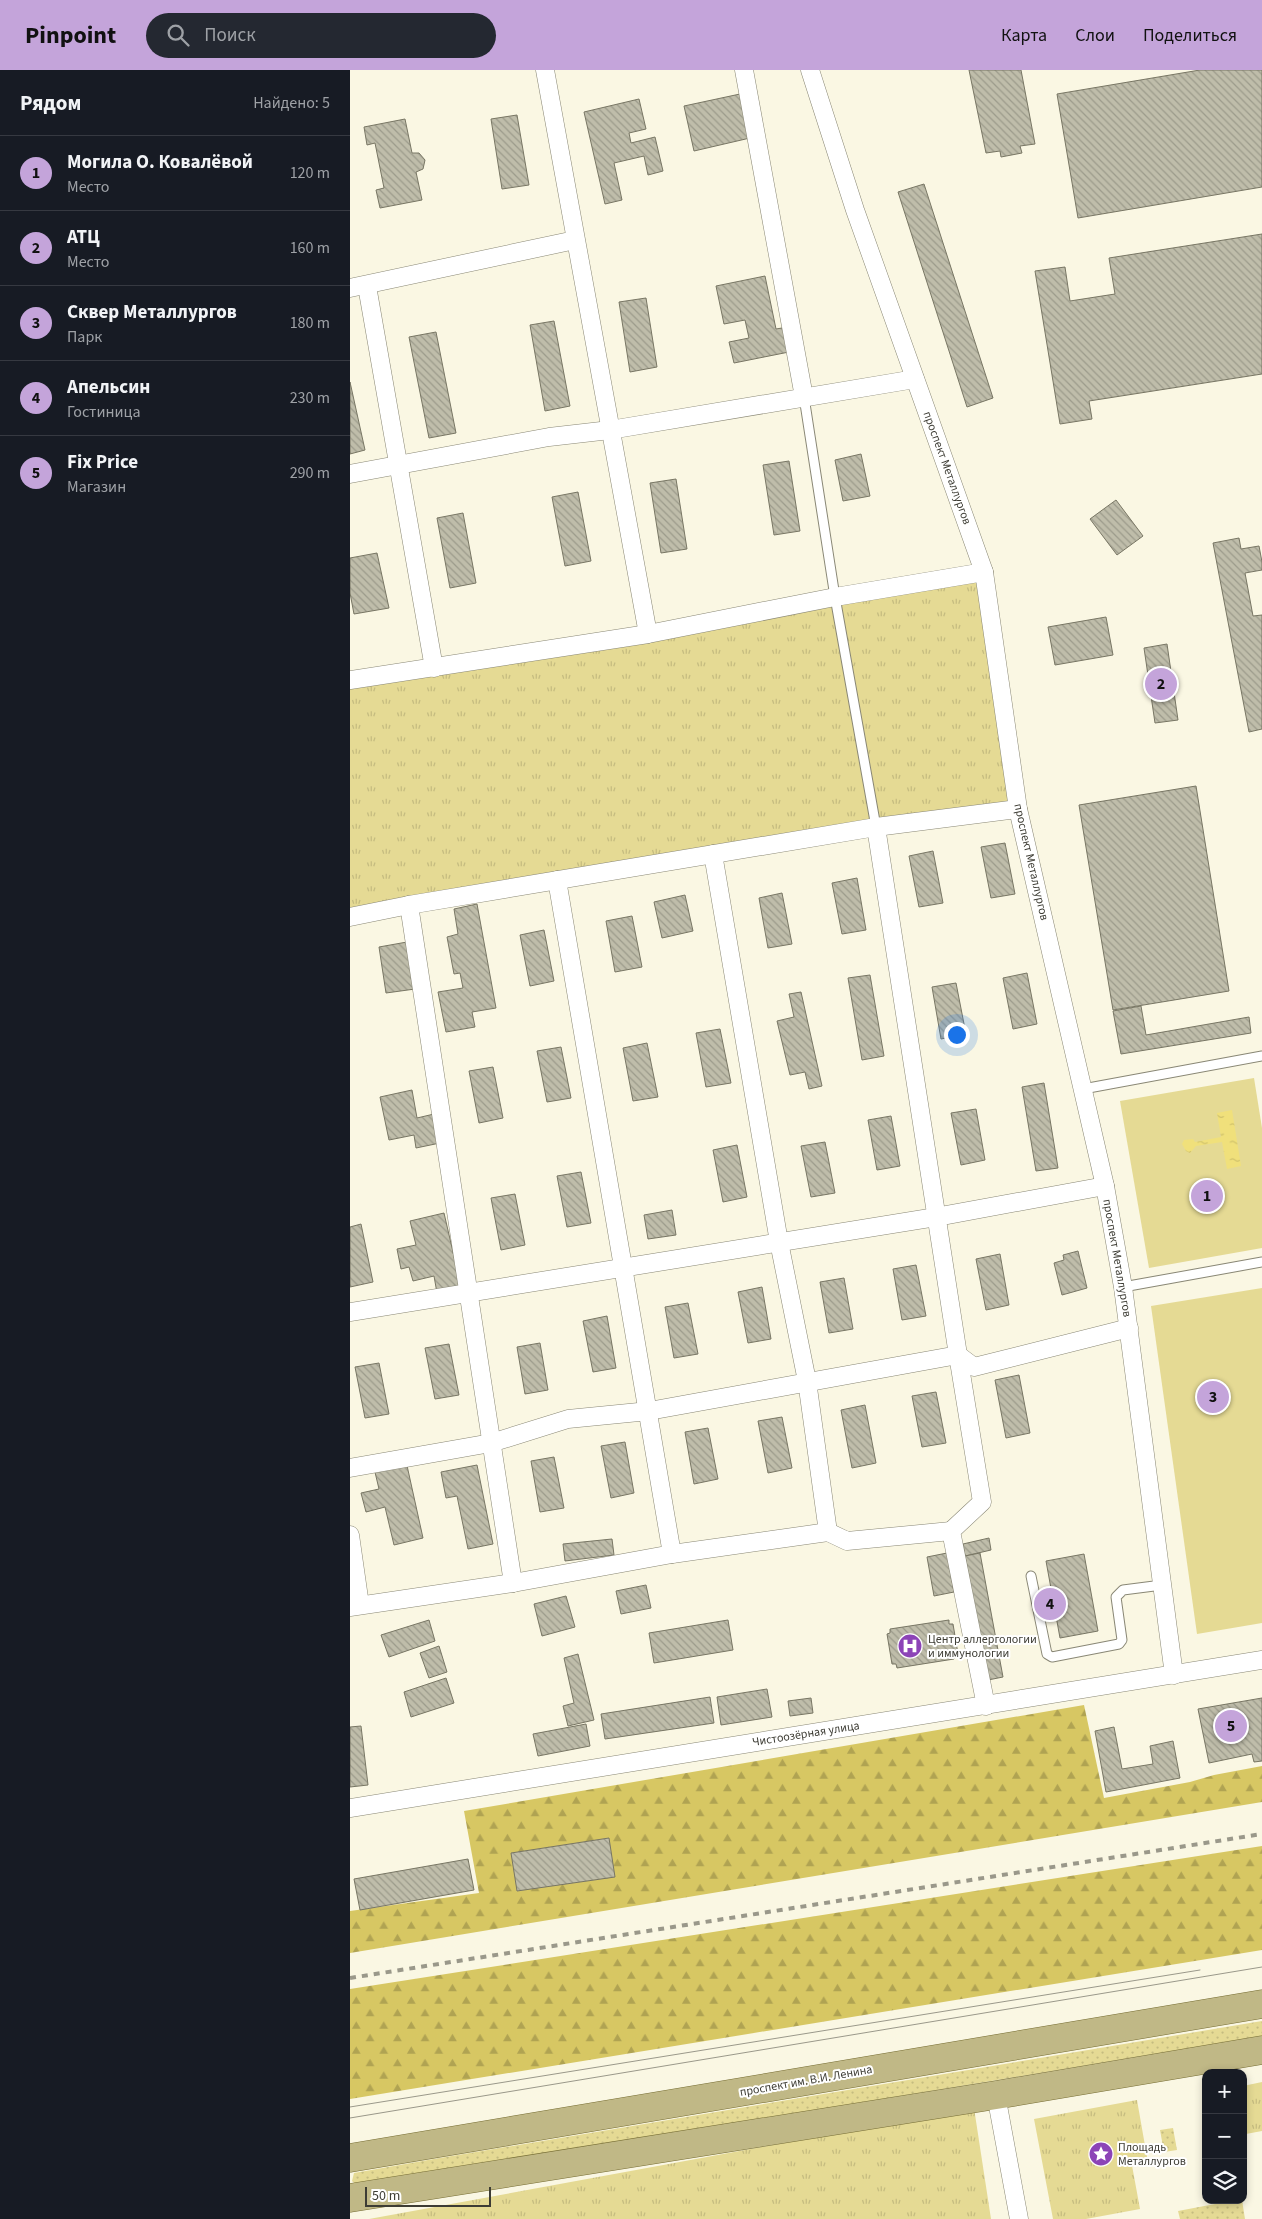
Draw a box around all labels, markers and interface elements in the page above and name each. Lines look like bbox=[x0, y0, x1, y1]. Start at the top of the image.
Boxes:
search box bbox=[146, 13, 496, 58]
text: Pinpoint bbox=[25, 18, 116, 53]
icon: search bbox=[164, 21, 192, 49]
text: Поиск bbox=[204, 22, 256, 49]
text: Карта bbox=[1001, 23, 1047, 48]
text: Слои bbox=[1075, 23, 1115, 48]
text: Поделиться bbox=[1143, 23, 1237, 48]
text: Рядом bbox=[20, 88, 81, 118]
text: Найдено: 5 bbox=[253, 92, 330, 114]
text: Могила О. Ковалёвой bbox=[67, 149, 253, 176]
text: 1 bbox=[32, 162, 40, 184]
text: 120 m bbox=[290, 162, 330, 184]
text: Место bbox=[67, 176, 110, 198]
text: АТЦ bbox=[67, 224, 100, 251]
text: 2 bbox=[32, 237, 40, 259]
text: 160 m bbox=[290, 237, 330, 259]
text: Место bbox=[67, 251, 110, 273]
text: Сквер Металлургов bbox=[67, 299, 237, 326]
text: 3 bbox=[32, 312, 40, 334]
text: 180 m bbox=[290, 312, 330, 334]
text: Парк bbox=[67, 326, 102, 348]
text: Апельсин bbox=[67, 374, 150, 401]
text: 4 bbox=[32, 387, 40, 409]
text: 230 m bbox=[290, 387, 330, 409]
text: Гостиница bbox=[67, 401, 141, 423]
street label: проспект Металлургов bbox=[919, 409, 975, 527]
text: Fix Price bbox=[67, 449, 138, 476]
text: 5 bbox=[32, 462, 40, 484]
text: 290 m bbox=[290, 462, 330, 484]
text: Магазин bbox=[67, 476, 126, 498]
pin: 2 bbox=[1145, 665, 1177, 703]
street label: проспект Металлургов bbox=[1009, 802, 1053, 922]
your location bbox=[944, 1022, 970, 1048]
pin: 1 bbox=[1191, 1177, 1223, 1215]
street label: проспект Металлургов bbox=[1098, 1198, 1136, 1318]
pin: 3 bbox=[1197, 1378, 1229, 1416]
pin: 4 bbox=[1034, 1585, 1066, 1623]
place label: Центр аллергологии и иммунологии bbox=[928, 1631, 1037, 1662]
hospital icon: Центр аллергологии и иммунологии bbox=[897, 1633, 923, 1659]
pin: 5 bbox=[1215, 1707, 1247, 1745]
street label: Чистоозёрная улица bbox=[751, 1717, 861, 1751]
street label: проспект им. В.И. Ленина bbox=[738, 2061, 874, 2101]
map controls bbox=[1202, 2069, 1247, 2204]
button: + bbox=[1202, 2069, 1247, 2114]
button: − bbox=[1202, 2114, 1247, 2159]
place label: Площадь Металлургов bbox=[1118, 2139, 1186, 2170]
place icon: Площадь Металлургов bbox=[1088, 2141, 1114, 2167]
button: layers bbox=[1202, 2159, 1247, 2204]
scale bar bbox=[365, 2184, 491, 2207]
text: 50 m bbox=[372, 2186, 400, 2206]

